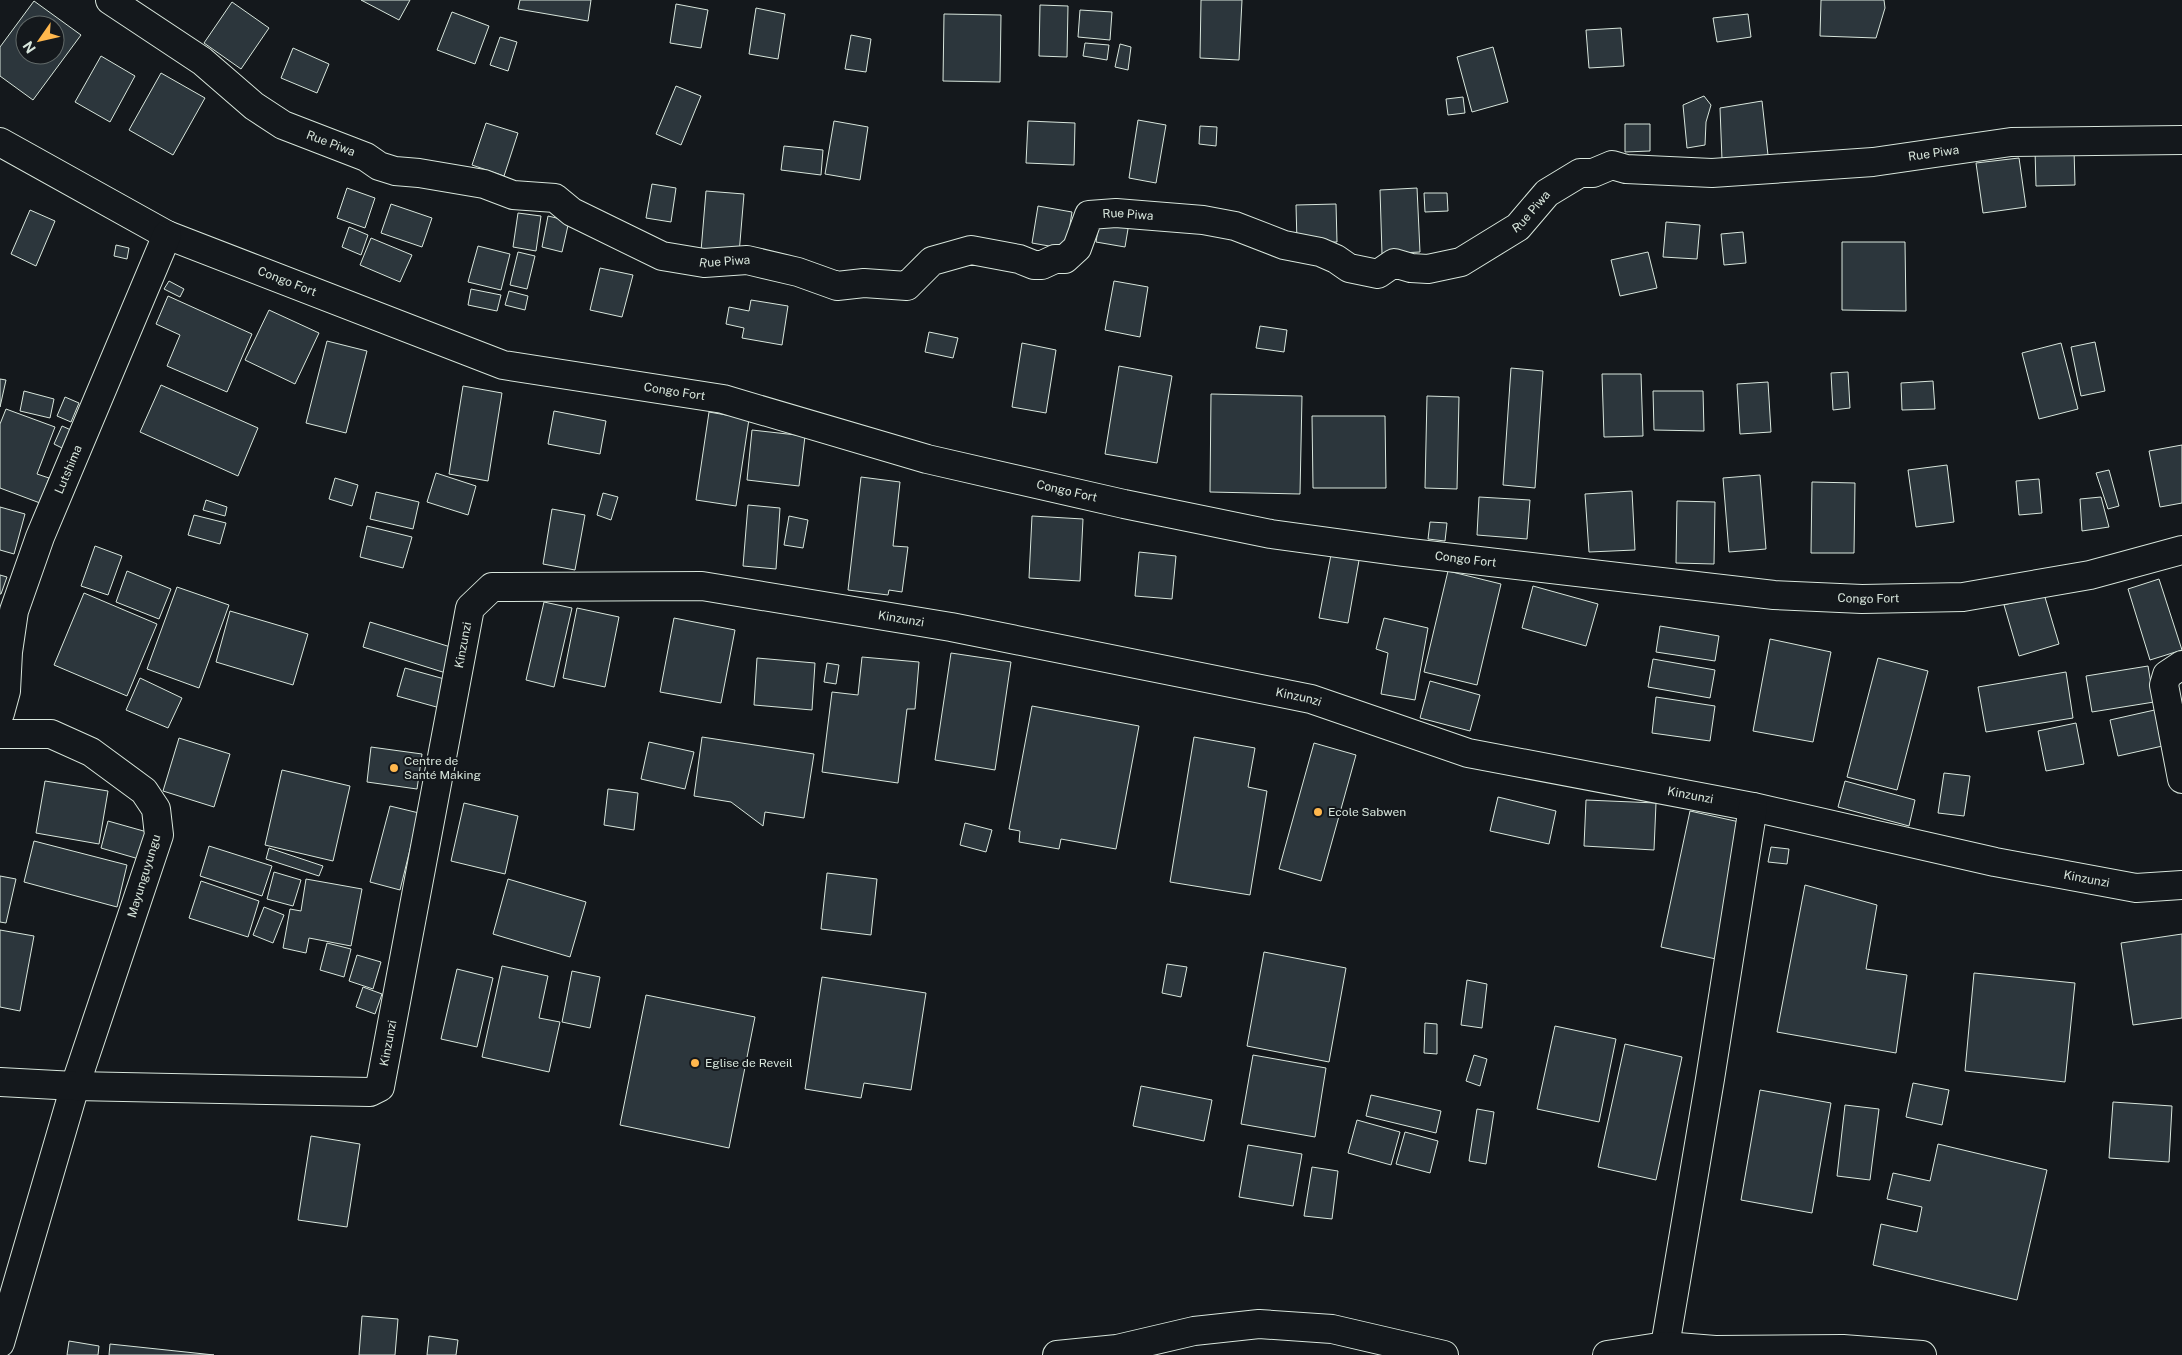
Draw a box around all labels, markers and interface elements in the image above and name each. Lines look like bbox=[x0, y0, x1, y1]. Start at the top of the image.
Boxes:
north arrow bbox=[15, 15, 65, 65]
text: N bbox=[20, 38, 39, 56]
street label: Rue Piwa bbox=[304, 128, 357, 159]
street label: Rue Piwa bbox=[1907, 143, 1960, 164]
street label: Rue Piwa bbox=[1510, 188, 1553, 236]
street label: Rue Piwa bbox=[1102, 206, 1154, 223]
street label: Rue Piwa bbox=[698, 253, 751, 270]
street label: Congo Fort bbox=[256, 264, 319, 299]
street label: Congo Fort bbox=[643, 380, 707, 403]
street label: Lutshima bbox=[52, 443, 85, 496]
street label: Congo Fort bbox=[1035, 477, 1099, 505]
street label: Congo Fort bbox=[1434, 549, 1497, 570]
street label: Congo Fort bbox=[1837, 591, 1900, 606]
street label: Kinzunzi bbox=[877, 608, 925, 629]
street label: Kinzunzi bbox=[452, 621, 474, 669]
street label: Kinzunzi bbox=[1274, 685, 1323, 709]
place label: Centre de Santé Making bbox=[404, 754, 481, 782]
marker: Centre de Santé Making bbox=[388, 762, 400, 774]
street label: Kinzunzi bbox=[1666, 784, 1715, 806]
place label: Ecole Sabwen bbox=[1328, 805, 1406, 819]
marker: Ecole Sabwen bbox=[1312, 806, 1324, 818]
street label: Mayunguyungu bbox=[125, 833, 163, 919]
street label: Kinzunzi bbox=[2062, 868, 2111, 890]
street label: Kinzunzi bbox=[377, 1019, 399, 1067]
place label: Eglise de Reveil bbox=[705, 1056, 793, 1070]
marker: Eglise de Reveil bbox=[689, 1057, 701, 1069]

